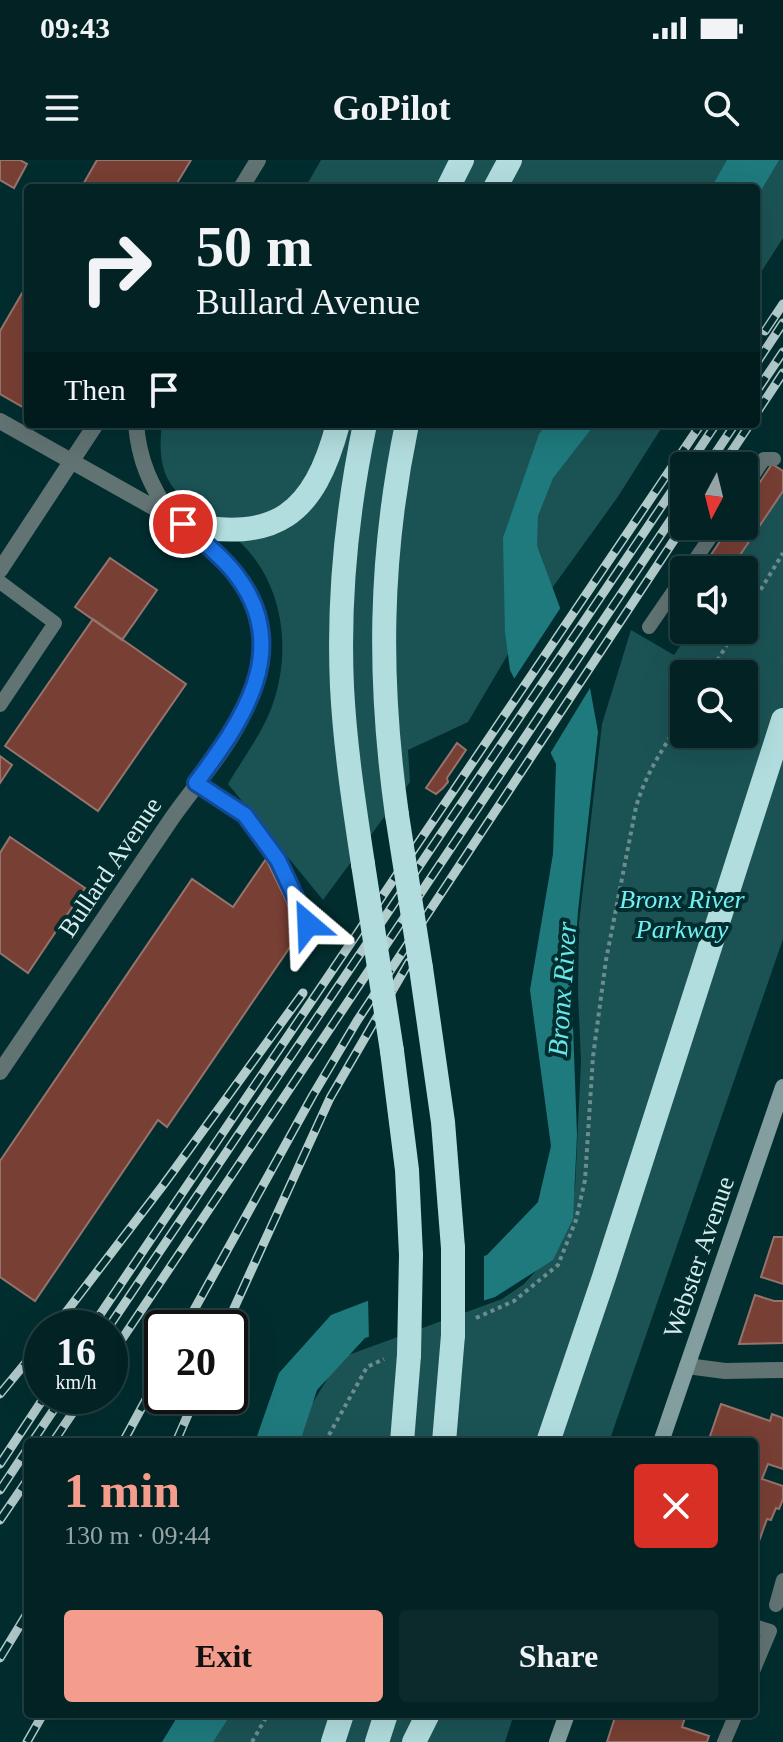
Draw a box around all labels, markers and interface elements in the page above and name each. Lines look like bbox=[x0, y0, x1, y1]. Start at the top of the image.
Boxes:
text: 09:43 bbox=[40, 11, 110, 44]
icon: menu bbox=[40, 86, 84, 130]
icon: search bbox=[699, 86, 743, 130]
text: GoPilot bbox=[333, 88, 450, 128]
icon: right bbox=[64, 216, 168, 320]
text: 50 m bbox=[196, 216, 313, 278]
text: Bullard Avenue bbox=[196, 282, 420, 322]
icon: arrive bbox=[142, 368, 186, 412]
text: Then bbox=[64, 373, 126, 406]
north arrow bbox=[670, 452, 758, 540]
map controls bbox=[670, 452, 758, 748]
pin bbox=[149, 490, 217, 558]
icon: arrive bbox=[161, 502, 205, 546]
button: sound bbox=[670, 556, 758, 644]
button: search bbox=[670, 660, 758, 748]
street label: Bullard Avenue bbox=[53, 792, 167, 942]
position arrow bbox=[266, 882, 350, 966]
park label: Bronx River Parkway bbox=[619, 885, 746, 944]
water label: Bronx River bbox=[542, 920, 582, 1057]
street label: Webster Avenue bbox=[658, 1173, 740, 1341]
speed limit sign: 20 bbox=[144, 1310, 248, 1414]
text: 16 bbox=[56, 1329, 96, 1374]
text: km/h bbox=[55, 1371, 97, 1393]
text: 1 min bbox=[64, 1464, 180, 1517]
button: close bbox=[634, 1464, 718, 1548]
text: 130 m · 09:44 bbox=[64, 1521, 211, 1550]
button: Exit bbox=[64, 1610, 383, 1702]
button: Share bbox=[399, 1610, 718, 1702]

